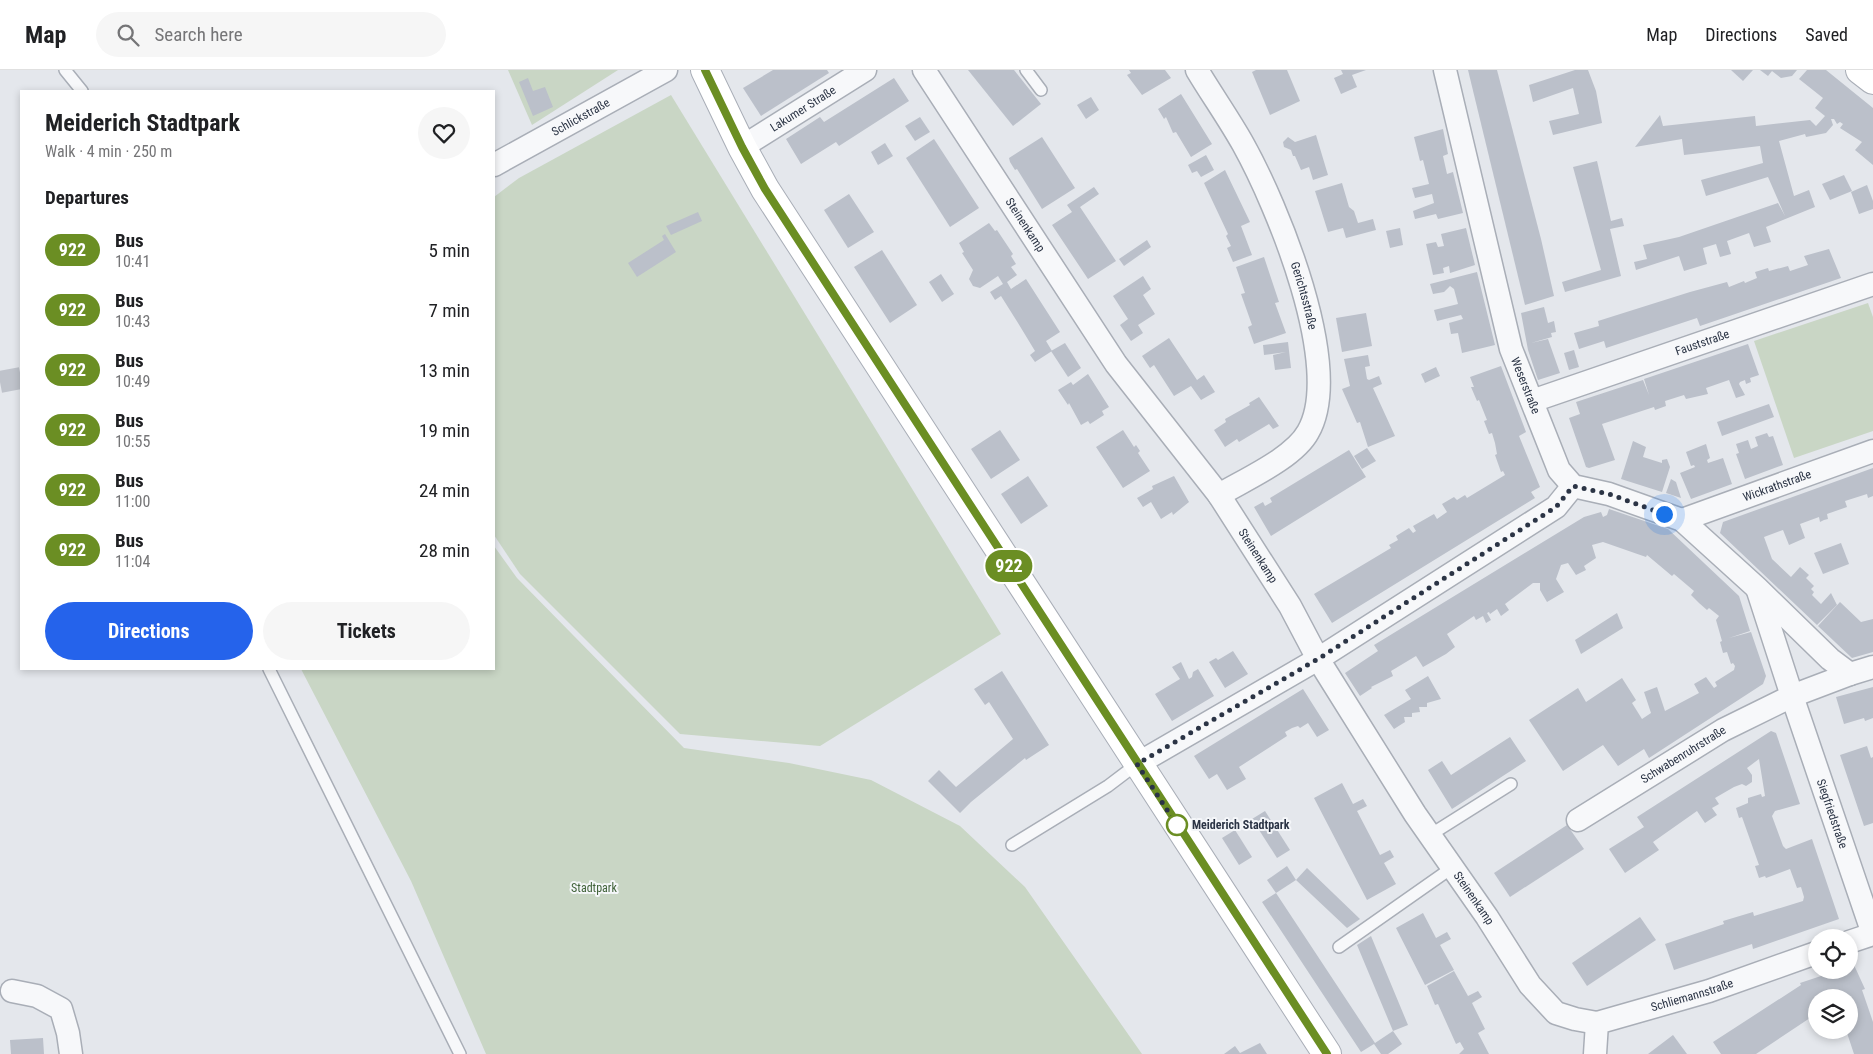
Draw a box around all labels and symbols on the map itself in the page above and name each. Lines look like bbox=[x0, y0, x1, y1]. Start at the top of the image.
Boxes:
street label: Lakumer Straße bbox=[768, 83, 839, 135]
street label: Schlickstraße bbox=[549, 95, 612, 139]
street label: Steinenkamp bbox=[1002, 195, 1048, 255]
street label: Gerichtsstraße bbox=[1288, 260, 1320, 331]
street label: Fauststraße bbox=[1673, 327, 1732, 358]
street label: Weserstraße bbox=[1508, 355, 1543, 416]
street label: Wickrathstraße bbox=[1741, 467, 1813, 504]
your location bbox=[1652, 502, 1677, 527]
street label: Steinenkamp bbox=[1235, 526, 1280, 586]
line badge: 922 bbox=[980, 550, 1038, 582]
street label: Schwabenruhrstraße bbox=[1638, 723, 1729, 786]
street label: Siegfriedstraße bbox=[1814, 777, 1851, 851]
marker: Meiderich Stadtpark bbox=[1166, 814, 1188, 836]
place label: Meiderich Stadtpark bbox=[1192, 818, 1290, 832]
street label: Steinenkamp bbox=[1450, 869, 1497, 927]
park label: Stadtpark bbox=[571, 881, 617, 895]
street label: Schliemannstraße bbox=[1649, 976, 1735, 1014]

